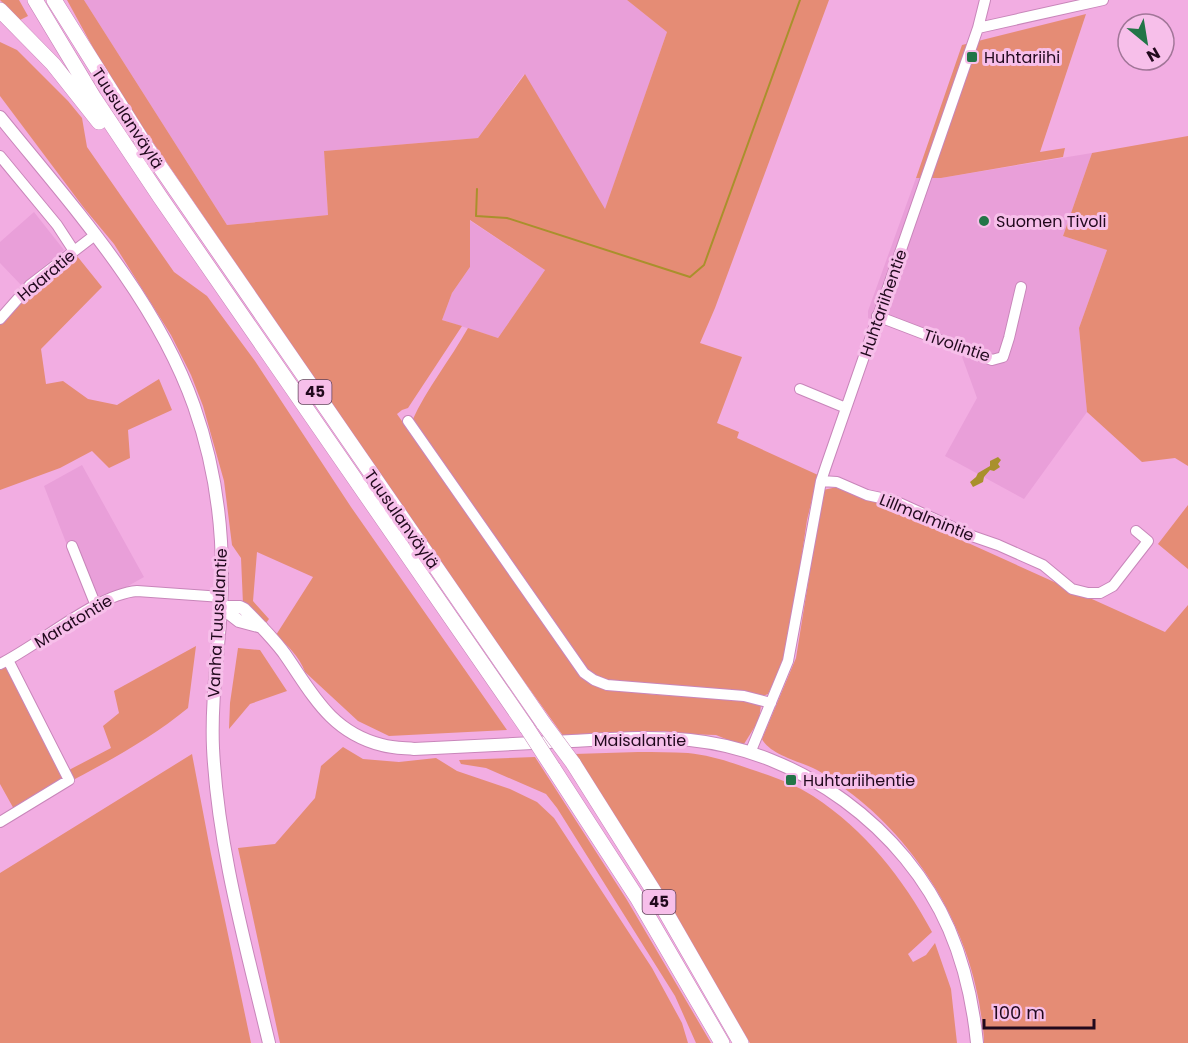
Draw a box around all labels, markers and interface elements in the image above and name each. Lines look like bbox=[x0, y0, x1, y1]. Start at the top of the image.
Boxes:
north arrow bbox=[1116, 12, 1176, 72]
text: N bbox=[1142, 42, 1164, 68]
place label: Huhtariihi bbox=[984, 46, 1060, 69]
marker: Huhtariihi bbox=[965, 50, 979, 64]
street label: Tuusulanväylä bbox=[86, 63, 169, 173]
place label: Suomen Tivoli bbox=[996, 210, 1106, 233]
marker: Suomen Tivoli bbox=[977, 214, 991, 228]
street label: Haaratie bbox=[12, 244, 80, 306]
street label: Huhtariihentie bbox=[854, 246, 913, 360]
street label: Tivolintie bbox=[920, 323, 994, 368]
road number: 45 bbox=[298, 380, 332, 404]
street label: Tuusulanväylä bbox=[359, 465, 444, 574]
street label: Lillmalmintie bbox=[876, 488, 978, 547]
street label: Vanha Tuusulantie bbox=[202, 548, 233, 698]
street label: Maratontie bbox=[30, 589, 117, 654]
street label: Maisalantie bbox=[594, 729, 686, 752]
place label: Huhtariihentie bbox=[803, 769, 915, 792]
marker: Huhtariihentie bbox=[784, 773, 798, 787]
road number: 45 bbox=[642, 890, 676, 914]
scale bar bbox=[984, 992, 1094, 1030]
text: 100 m bbox=[993, 1000, 1045, 1025]

